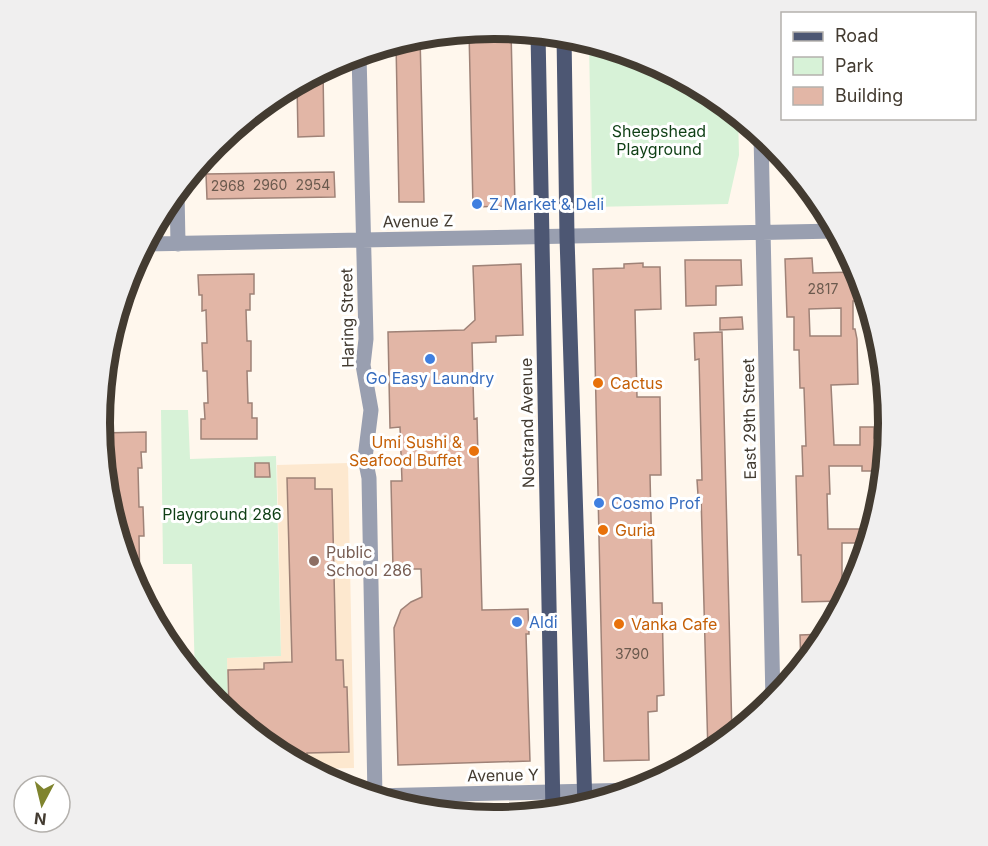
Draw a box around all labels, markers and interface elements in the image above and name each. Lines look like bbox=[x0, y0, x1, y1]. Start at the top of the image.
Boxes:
legend bbox=[781, 12, 976, 120]
text: Road bbox=[835, 25, 878, 46]
text: Park bbox=[835, 55, 874, 76]
text: Building bbox=[835, 85, 903, 106]
park label: Sheepshead Playground bbox=[612, 121, 706, 159]
house number: 2960 bbox=[253, 176, 287, 193]
house number: 2954 bbox=[296, 176, 330, 193]
house number: 2968 bbox=[211, 177, 245, 194]
place label: Z Market & Deli bbox=[489, 194, 604, 214]
marker: Z Market & Deli bbox=[470, 197, 484, 211]
street label: Avenue Z bbox=[382, 210, 454, 232]
street label: Haring Street bbox=[336, 268, 358, 368]
house number: 2817 bbox=[808, 280, 838, 297]
marker: Go Easy Laundry bbox=[423, 352, 437, 366]
street label: Nostrand Avenue bbox=[516, 358, 538, 488]
street label: East 29th Street bbox=[738, 358, 760, 480]
place label: Go Easy Laundry bbox=[366, 368, 494, 388]
place label: Cactus bbox=[610, 373, 663, 393]
marker: Cactus bbox=[591, 376, 605, 390]
place label: Umi Sushi & Seafood Buffet bbox=[349, 432, 463, 470]
marker: Umi Sushi & Seafood Buffet bbox=[467, 444, 481, 458]
place label: Cosmo Prof bbox=[611, 493, 700, 513]
marker: Cosmo Prof bbox=[592, 496, 606, 510]
park label: Playground 286 bbox=[162, 504, 282, 524]
place label: Guria bbox=[615, 520, 656, 540]
marker: Guria bbox=[596, 523, 610, 537]
place label: Public School 286 bbox=[326, 542, 412, 580]
marker: Public School 286 bbox=[307, 554, 321, 568]
place label: Aldi bbox=[529, 612, 558, 632]
place label: Vanka Cafe bbox=[631, 614, 717, 634]
marker: Aldi bbox=[510, 615, 524, 629]
marker: Vanka Cafe bbox=[612, 617, 626, 631]
house number: 3790 bbox=[615, 645, 649, 662]
street label: Avenue Y bbox=[467, 764, 539, 786]
north arrow bbox=[12, 774, 72, 834]
text: N bbox=[33, 808, 47, 830]

